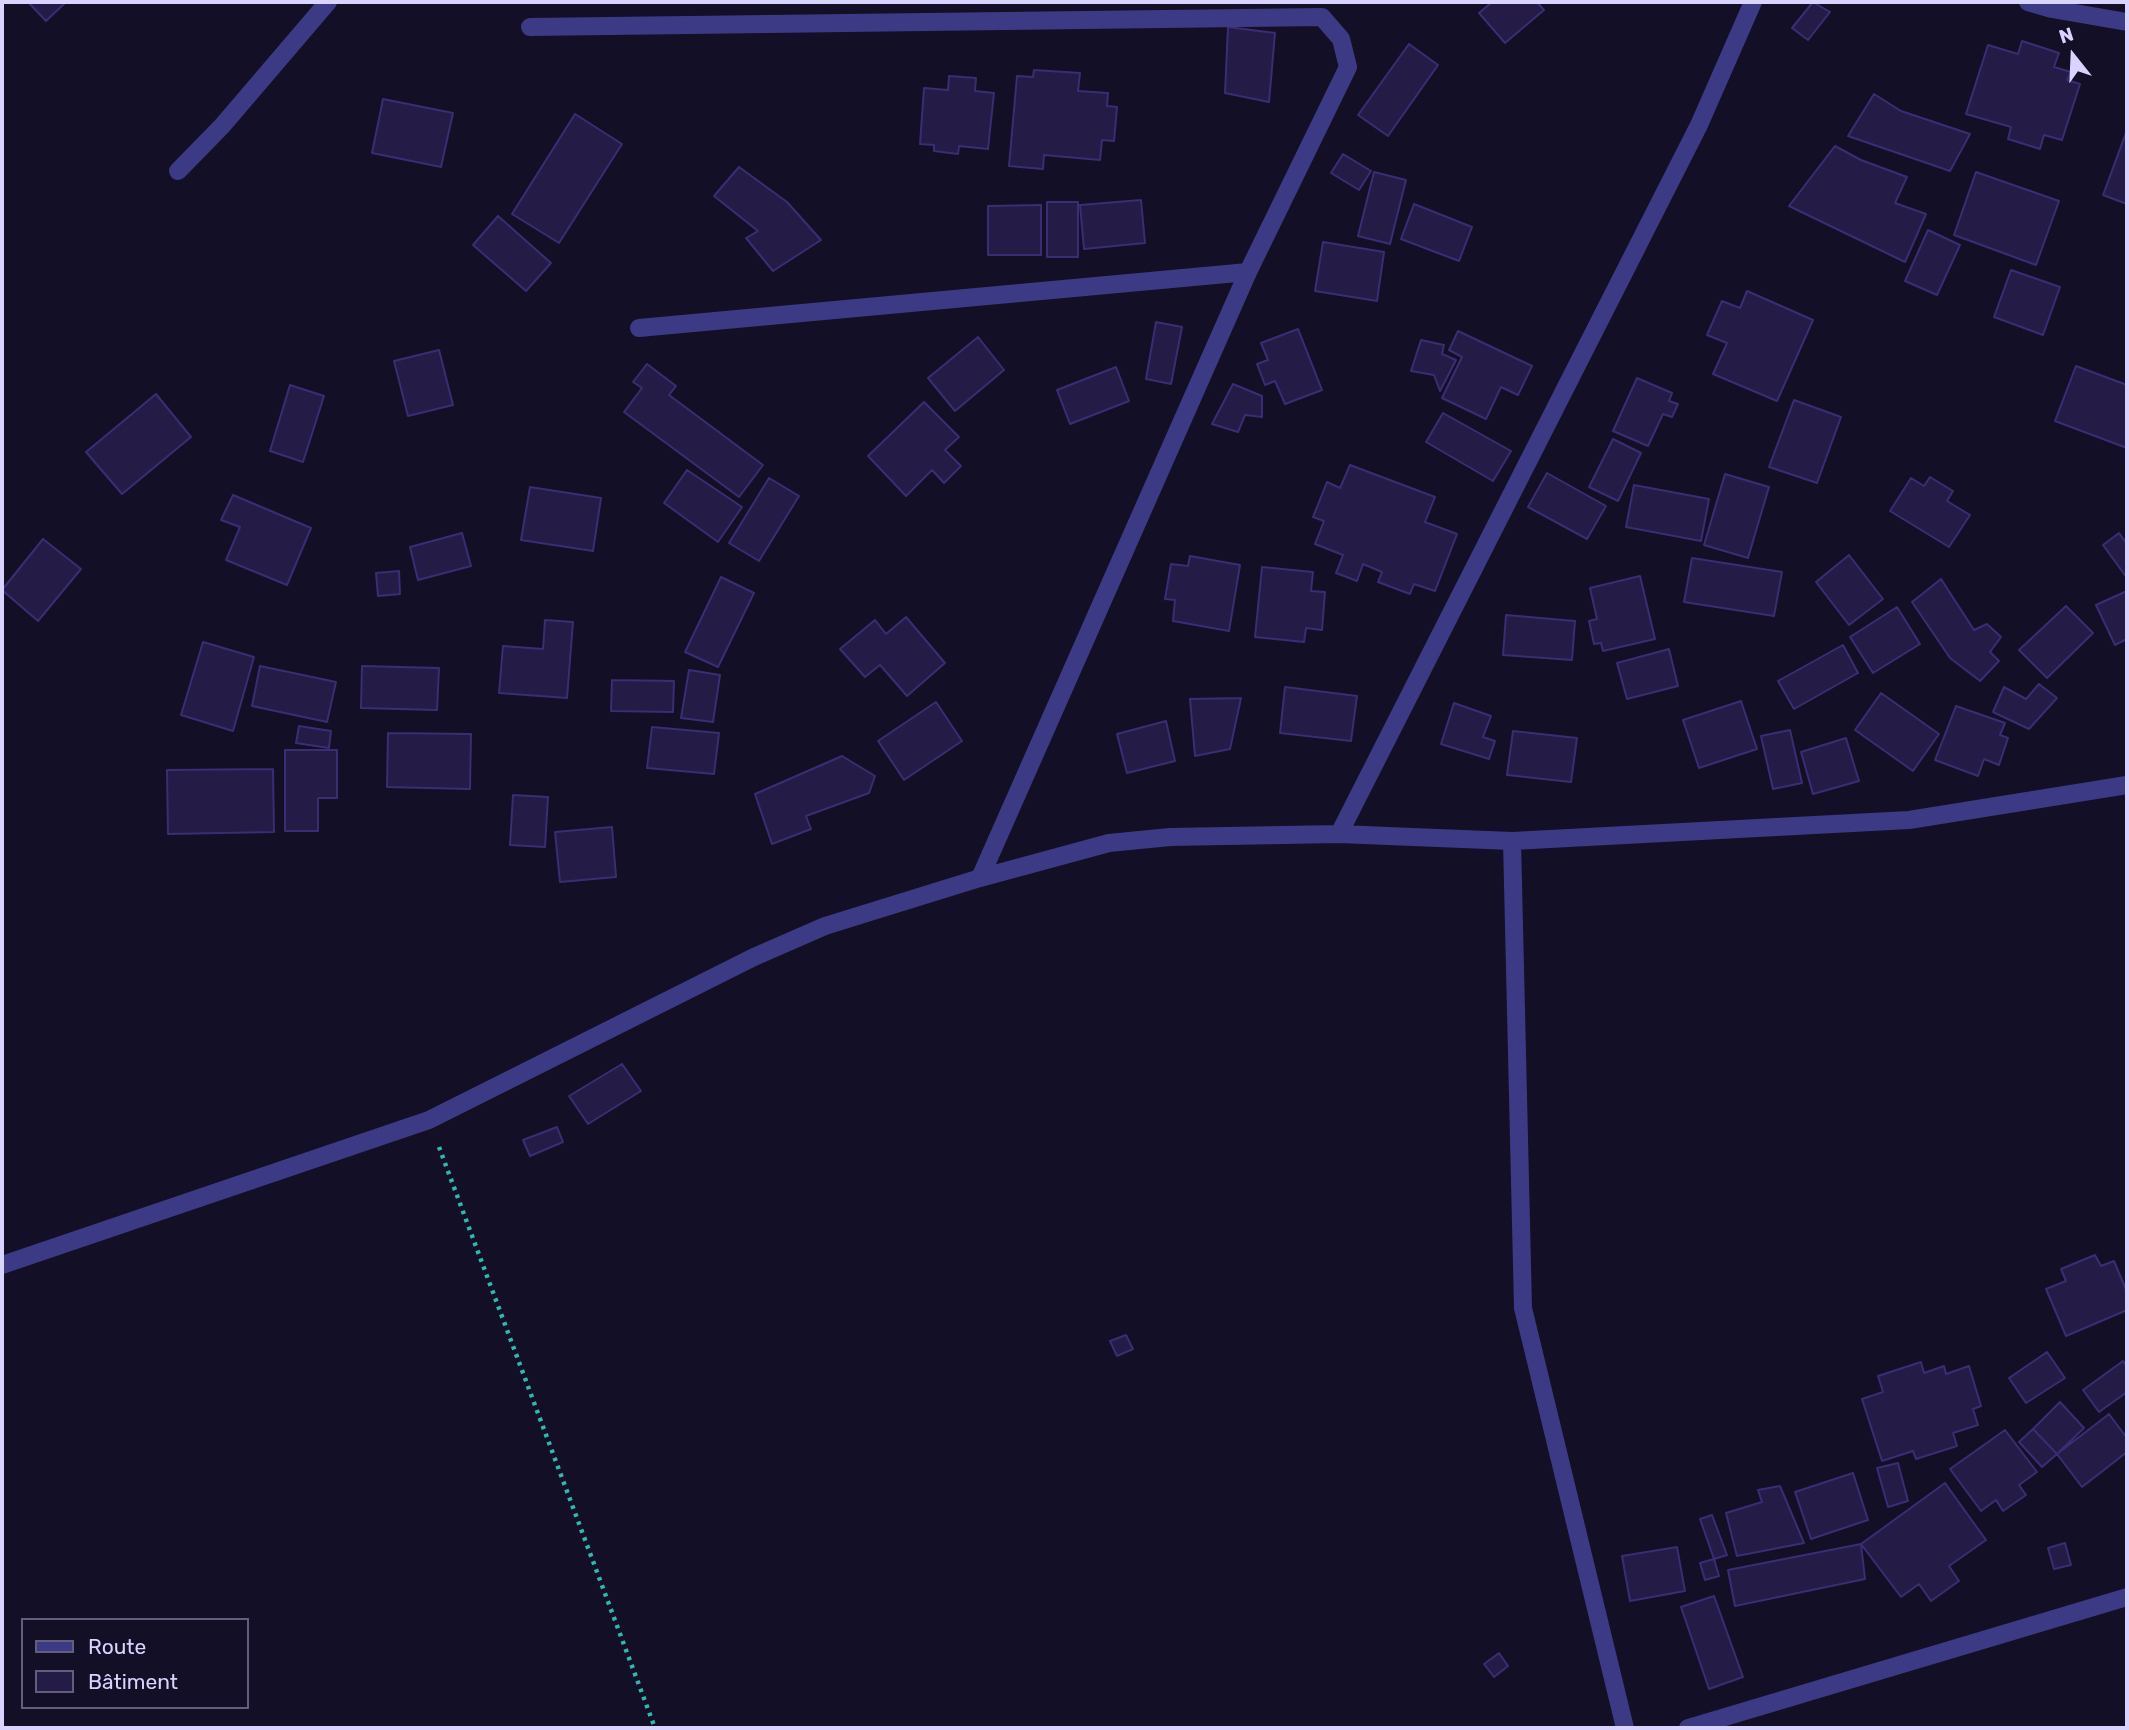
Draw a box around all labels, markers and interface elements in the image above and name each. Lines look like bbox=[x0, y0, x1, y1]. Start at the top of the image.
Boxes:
north arrow bbox=[2038, 21, 2108, 91]
text: N bbox=[2056, 23, 2076, 49]
legend bbox=[21, 1618, 248, 1709]
text: Route bbox=[88, 1634, 146, 1659]
text: Bâtiment bbox=[88, 1669, 178, 1694]

